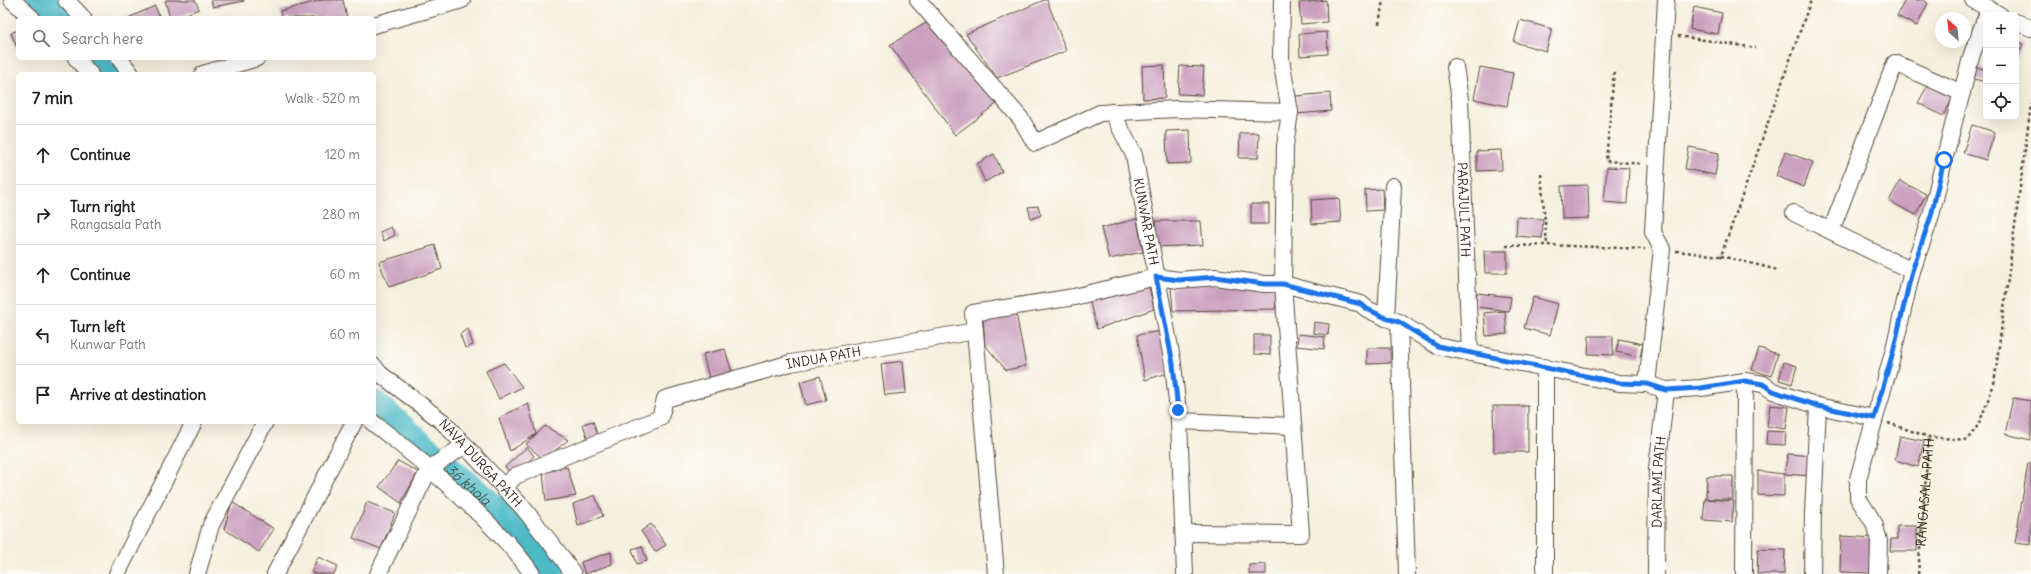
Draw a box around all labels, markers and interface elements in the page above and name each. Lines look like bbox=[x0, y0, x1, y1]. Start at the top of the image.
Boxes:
north arrow bbox=[1935, 12, 1971, 48]
map controls bbox=[1983, 12, 2019, 120]
button: + bbox=[1983, 12, 2019, 48]
search box bbox=[16, 16, 376, 60]
icon: search bbox=[30, 27, 52, 49]
text: Search here bbox=[62, 29, 143, 48]
button: − bbox=[1983, 48, 2019, 84]
button: locate bbox=[1983, 84, 2019, 120]
text: 7 min bbox=[32, 87, 73, 109]
text: Walk · 520 m bbox=[285, 90, 360, 107]
icon: ahead bbox=[32, 144, 54, 166]
text: Continue bbox=[70, 145, 131, 164]
text: 120 m bbox=[325, 146, 360, 163]
route start bbox=[1935, 151, 1953, 169]
street label: PARAJULI PATH bbox=[1454, 162, 1475, 257]
street label: KUNWAR PATH bbox=[1130, 177, 1163, 267]
text: Turn right bbox=[70, 197, 135, 216]
icon: right bbox=[32, 204, 54, 226]
text: 280 m bbox=[322, 206, 360, 223]
text: Rangasala Path bbox=[70, 216, 161, 233]
icon: ahead bbox=[32, 264, 54, 286]
text: Continue bbox=[70, 265, 131, 284]
text: 60 m bbox=[329, 266, 360, 283]
text: Turn left bbox=[70, 317, 125, 336]
icon: left bbox=[32, 324, 54, 346]
text: 60 m bbox=[329, 326, 360, 343]
text: Kunwar Path bbox=[70, 336, 146, 353]
street label: INDUA PATH bbox=[784, 342, 862, 372]
icon: arrive bbox=[32, 384, 54, 406]
text: Arrive at destination bbox=[70, 385, 206, 404]
route end bbox=[1169, 401, 1187, 419]
street label: NAVA DURGA PATH bbox=[436, 415, 526, 511]
street label: DARLAMI PATH bbox=[1648, 435, 1669, 528]
street label: RANGASALA PATH bbox=[1912, 437, 1937, 547]
water label: 36 khola bbox=[443, 460, 496, 510]

